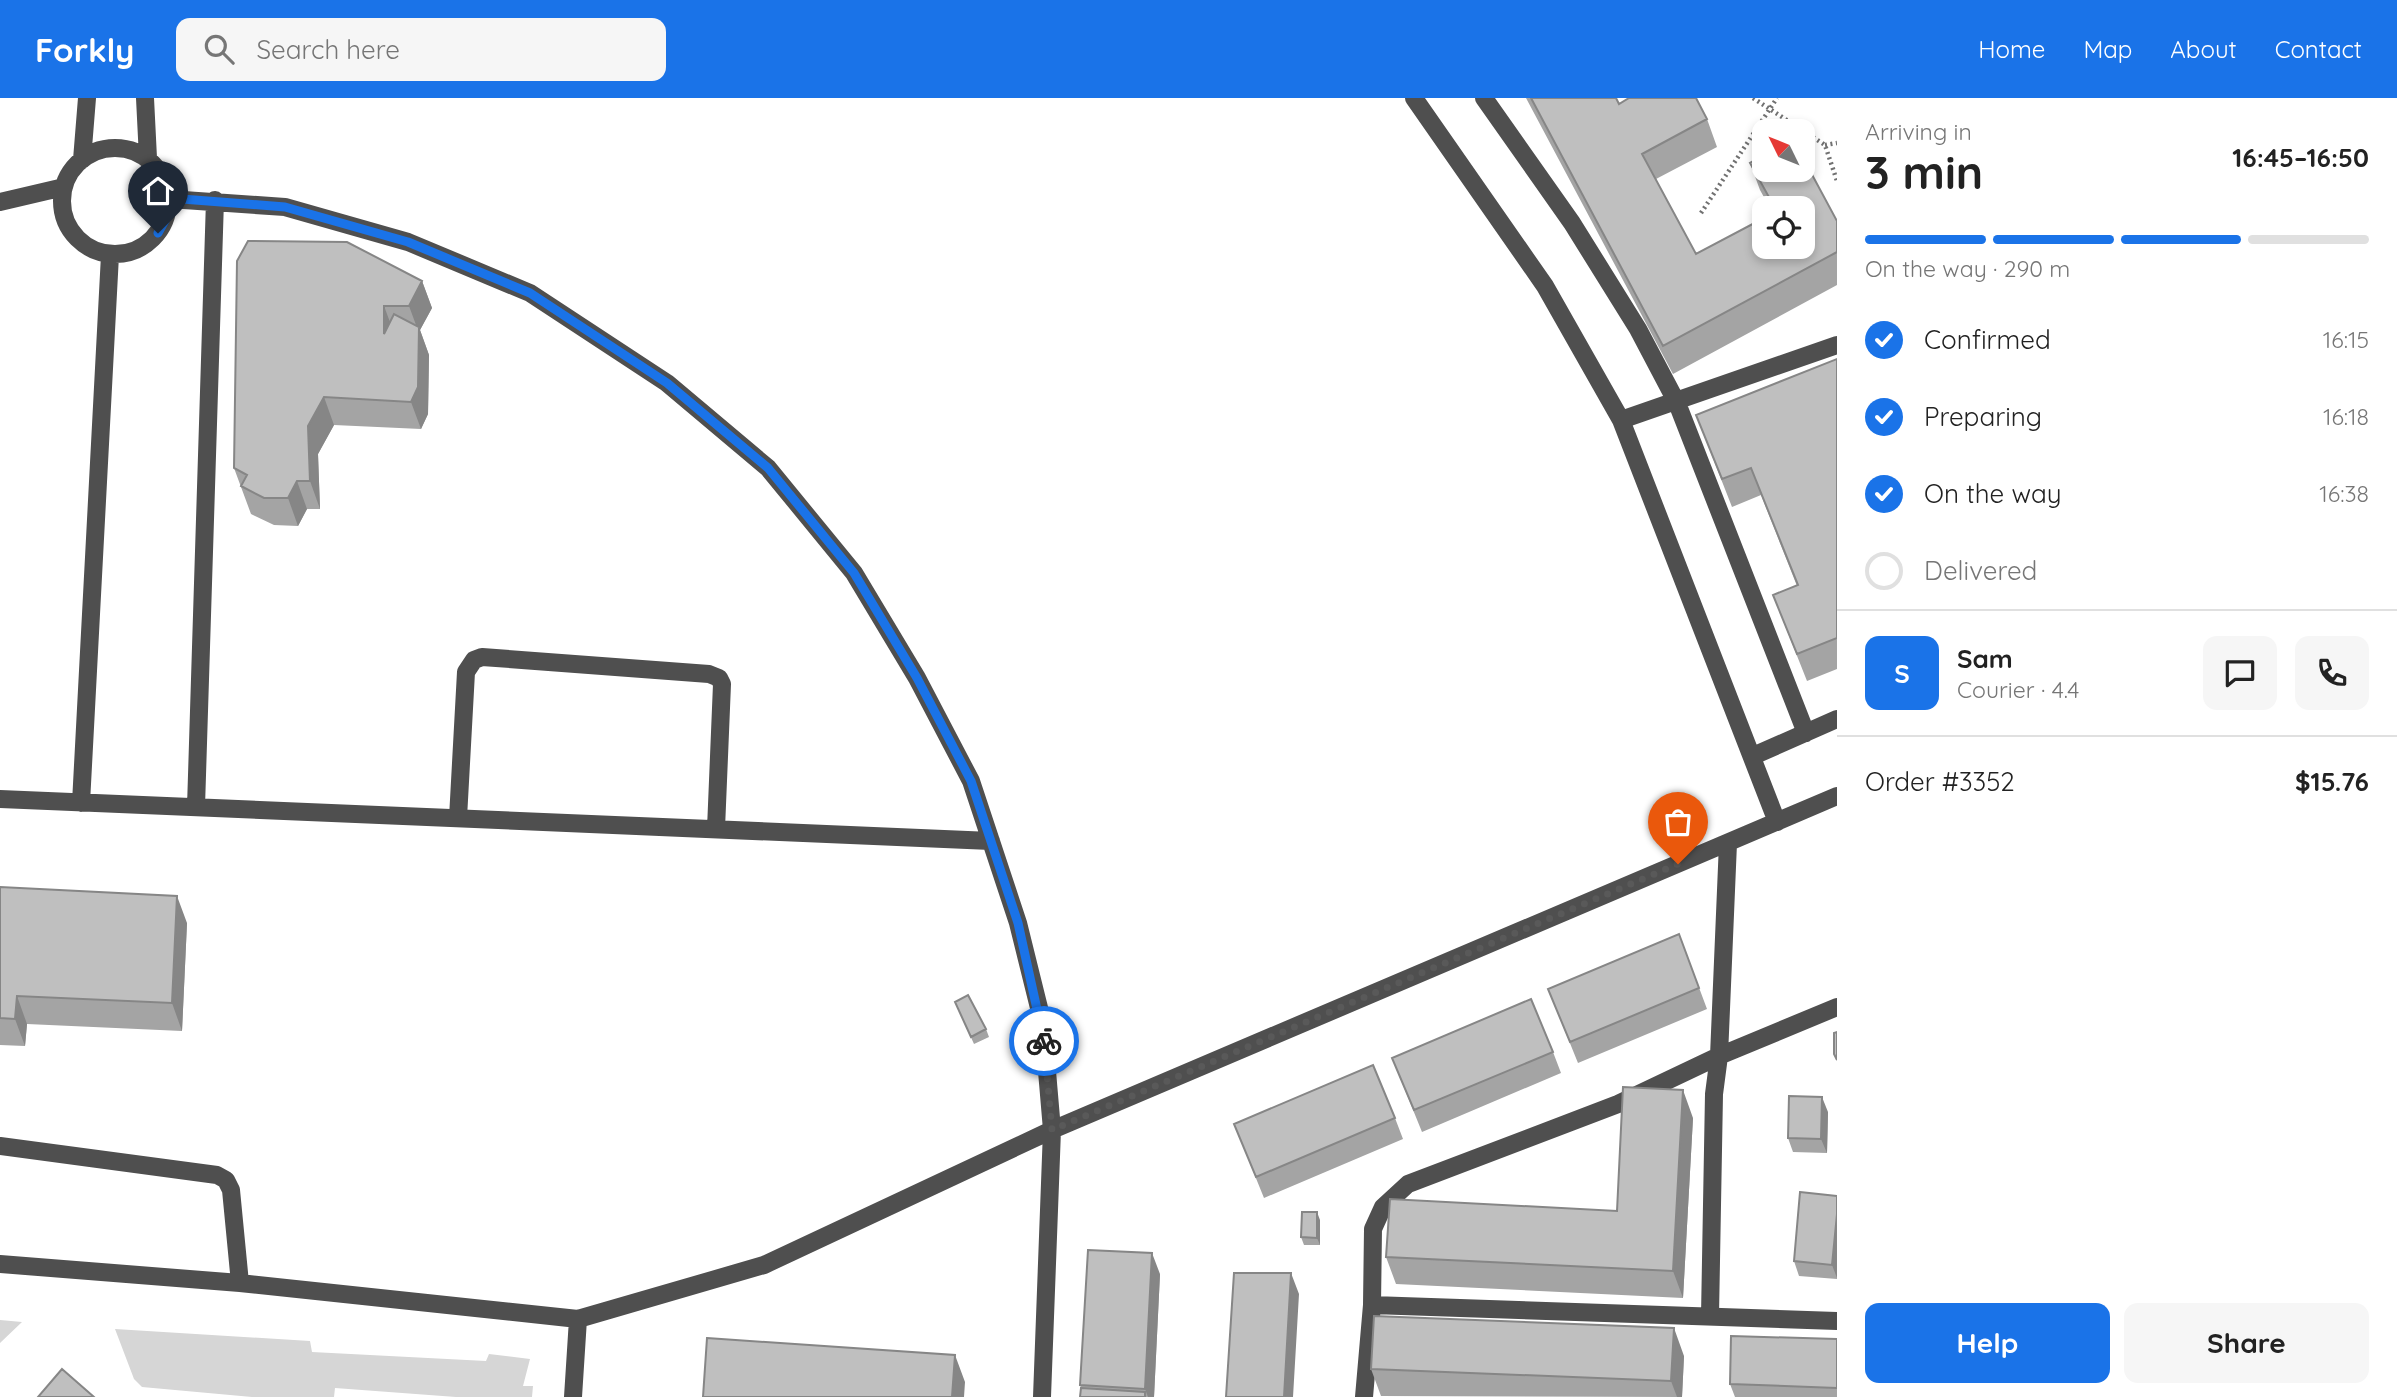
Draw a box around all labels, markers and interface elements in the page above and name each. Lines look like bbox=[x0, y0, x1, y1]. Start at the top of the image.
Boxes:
search box bbox=[176, 18, 666, 81]
text: Forkly bbox=[35, 29, 134, 70]
icon: search bbox=[200, 30, 238, 68]
text: Search here bbox=[256, 33, 400, 66]
text: Home bbox=[1978, 34, 2045, 64]
text: Map bbox=[2083, 34, 2132, 64]
text: About bbox=[2170, 34, 2237, 64]
text: Contact bbox=[2275, 34, 2362, 64]
text: Arriving in bbox=[1865, 117, 1972, 146]
north arrow bbox=[1752, 119, 1815, 182]
map controls bbox=[1752, 119, 1815, 259]
text: 16:45–16:50 bbox=[2232, 141, 2369, 174]
text: 3 min bbox=[1865, 143, 1983, 201]
pin bbox=[128, 161, 188, 233]
icon: home bbox=[139, 172, 177, 210]
button: locate bbox=[1752, 196, 1815, 259]
text: On the way · 290 m bbox=[1865, 254, 2070, 283]
icon: check bbox=[1865, 321, 1903, 359]
text: Confirmed bbox=[1924, 323, 2051, 356]
text: 16:15 bbox=[2323, 325, 2369, 354]
icon: check bbox=[1865, 398, 1903, 436]
text: Preparing bbox=[1924, 400, 2042, 433]
text: 16:18 bbox=[2323, 402, 2369, 431]
icon: check bbox=[1865, 475, 1903, 513]
text: On the way bbox=[1924, 477, 2062, 510]
text: 16:38 bbox=[2319, 479, 2369, 508]
text: Delivered bbox=[1924, 554, 2037, 587]
button: chat bbox=[2203, 636, 2277, 710]
button: phone bbox=[2295, 636, 2369, 710]
text: Sam bbox=[1957, 642, 2013, 675]
text: S bbox=[1894, 657, 1910, 690]
text: Courier · 4.4 bbox=[1957, 675, 2079, 704]
text: Order #3352 bbox=[1865, 765, 2015, 798]
text: $15.76 bbox=[2295, 765, 2369, 798]
pin bbox=[1648, 792, 1708, 864]
icon: bag bbox=[1659, 803, 1697, 841]
courier bbox=[1009, 1006, 1079, 1076]
icon: bike bbox=[1025, 1022, 1063, 1060]
button: Help bbox=[1865, 1303, 2110, 1383]
button: Share bbox=[2124, 1303, 2369, 1383]

